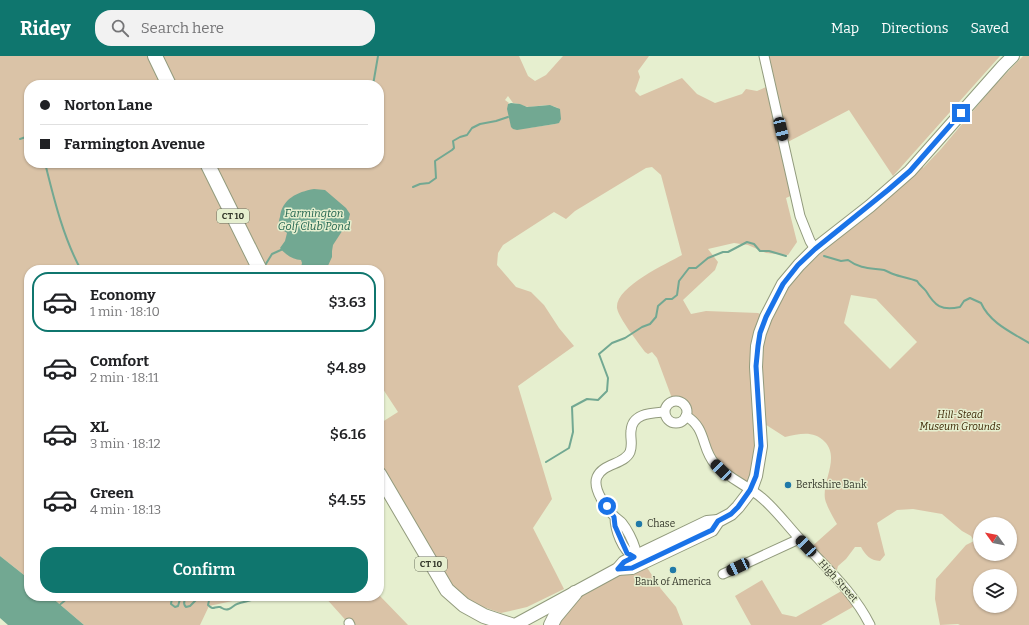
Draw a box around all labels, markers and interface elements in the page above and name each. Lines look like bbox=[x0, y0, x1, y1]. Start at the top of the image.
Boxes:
search box bbox=[95, 10, 375, 46]
text: Ridey bbox=[20, 17, 71, 40]
icon: search bbox=[109, 17, 131, 39]
text: Search here bbox=[141, 19, 224, 37]
text: Map bbox=[831, 20, 859, 37]
text: Directions bbox=[881, 20, 949, 37]
text: Saved bbox=[971, 20, 1009, 37]
text: Norton Lane bbox=[64, 96, 152, 114]
route end bbox=[952, 104, 970, 122]
car bbox=[772, 116, 790, 142]
text: Farmington Avenue bbox=[64, 135, 205, 153]
water label: Farmington Golf Club Pond bbox=[278, 207, 351, 233]
road number: CT 10 bbox=[217, 209, 249, 223]
icon: car bbox=[42, 284, 78, 320]
text: Economy bbox=[90, 286, 156, 304]
text: $3.63 bbox=[328, 293, 366, 311]
text: 1 min · 18:10 bbox=[90, 304, 160, 319]
icon: car bbox=[42, 350, 78, 386]
text: Comfort bbox=[90, 352, 149, 370]
text: $4.89 bbox=[327, 359, 366, 377]
text: 2 min · 18:11 bbox=[90, 370, 159, 385]
park label: Hill-Stead Museum Grounds bbox=[920, 409, 1001, 433]
icon: car bbox=[42, 416, 78, 452]
text: XL bbox=[90, 418, 109, 436]
text: $6.16 bbox=[330, 425, 366, 443]
text: 3 min · 18:12 bbox=[90, 436, 161, 451]
car bbox=[708, 457, 734, 483]
place label: Berkshire Bank bbox=[796, 479, 867, 491]
marker: Berkshire Bank bbox=[783, 480, 793, 490]
icon: car bbox=[42, 482, 78, 518]
text: Green bbox=[90, 484, 134, 502]
text: $4.55 bbox=[328, 491, 366, 509]
route start bbox=[598, 497, 616, 515]
text: 4 min · 18:13 bbox=[90, 502, 161, 517]
north arrow bbox=[973, 517, 1017, 561]
map controls bbox=[973, 517, 1017, 613]
place label: Chase bbox=[647, 518, 675, 530]
marker: Chase bbox=[634, 519, 644, 529]
car bbox=[793, 533, 819, 559]
button: Confirm bbox=[40, 547, 368, 593]
car bbox=[725, 556, 751, 578]
road number: CT 10 bbox=[415, 557, 447, 571]
street label: High Street bbox=[816, 557, 860, 605]
marker: Bank of America bbox=[668, 565, 678, 575]
button: layers bbox=[973, 569, 1017, 613]
place label: Bank of America bbox=[635, 576, 712, 588]

